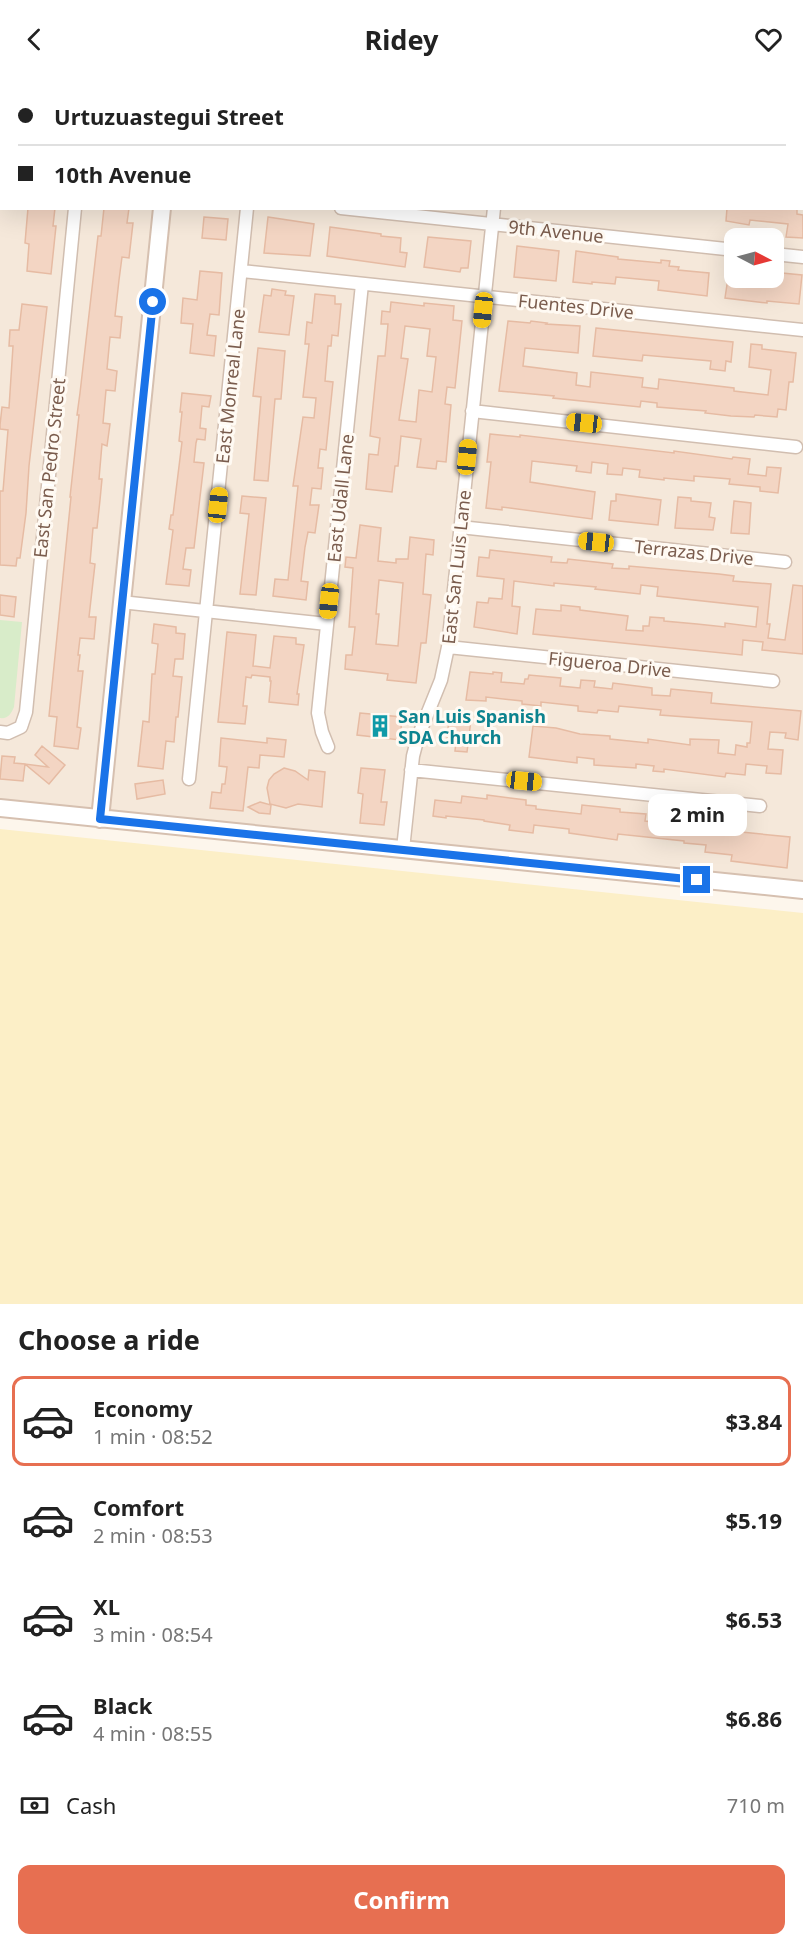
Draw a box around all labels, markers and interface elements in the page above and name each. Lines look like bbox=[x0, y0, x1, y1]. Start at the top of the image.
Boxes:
text: Ridey bbox=[365, 21, 438, 58]
icon: back bbox=[18, 23, 51, 56]
icon: heart bbox=[752, 23, 785, 56]
text: Urtuzuastegui Street bbox=[54, 101, 284, 131]
text: 10th Avenue bbox=[54, 159, 191, 189]
street label: 9th Avenue bbox=[507, 214, 605, 248]
north arrow bbox=[724, 228, 784, 288]
map controls bbox=[724, 228, 784, 288]
route start bbox=[139, 288, 166, 315]
street label: Fuentes Drive bbox=[517, 288, 635, 324]
car bbox=[472, 291, 494, 329]
street label: East Monreal Lane bbox=[210, 307, 250, 465]
street label: East San Pedro Street bbox=[28, 376, 70, 559]
car bbox=[565, 412, 603, 434]
street label: East Udall Lane bbox=[321, 433, 359, 563]
car bbox=[456, 438, 478, 476]
car bbox=[207, 486, 229, 524]
street label: East San Luis Lane bbox=[436, 489, 476, 645]
car bbox=[577, 531, 615, 553]
street label: Terrazas Drive bbox=[633, 534, 755, 570]
car bbox=[318, 582, 340, 620]
street label: Figueroa Drive bbox=[547, 646, 673, 682]
place label: San Luis Spanish SDA Church bbox=[398, 704, 546, 749]
building icon: San Luis Spanish SDA Church bbox=[367, 713, 393, 739]
car bbox=[505, 770, 543, 792]
callout: 2 min bbox=[648, 793, 746, 835]
text: 2 min bbox=[670, 801, 725, 828]
route end bbox=[683, 866, 710, 893]
text: Choose a ride bbox=[18, 1321, 200, 1358]
text: Economy bbox=[93, 1393, 192, 1423]
icon: car bbox=[21, 1394, 75, 1448]
text: $3.84 bbox=[725, 1406, 782, 1436]
text: 1 min · 08:52 bbox=[93, 1423, 213, 1450]
text: Comfort bbox=[93, 1492, 184, 1522]
icon: car bbox=[21, 1493, 75, 1547]
text: $5.19 bbox=[725, 1505, 782, 1535]
text: 2 min · 08:53 bbox=[93, 1522, 213, 1549]
text: XL bbox=[93, 1591, 120, 1621]
icon: car bbox=[21, 1592, 75, 1646]
text: $6.53 bbox=[725, 1604, 782, 1634]
text: 3 min · 08:54 bbox=[93, 1621, 213, 1648]
text: Black bbox=[93, 1690, 152, 1720]
icon: car bbox=[21, 1691, 75, 1745]
text: $6.86 bbox=[725, 1703, 782, 1733]
text: 4 min · 08:55 bbox=[93, 1720, 213, 1747]
icon: cash bbox=[18, 1789, 51, 1822]
text: Cash bbox=[66, 1790, 116, 1820]
text: 710 m bbox=[727, 1792, 785, 1819]
button: Confirm bbox=[18, 1865, 785, 1934]

